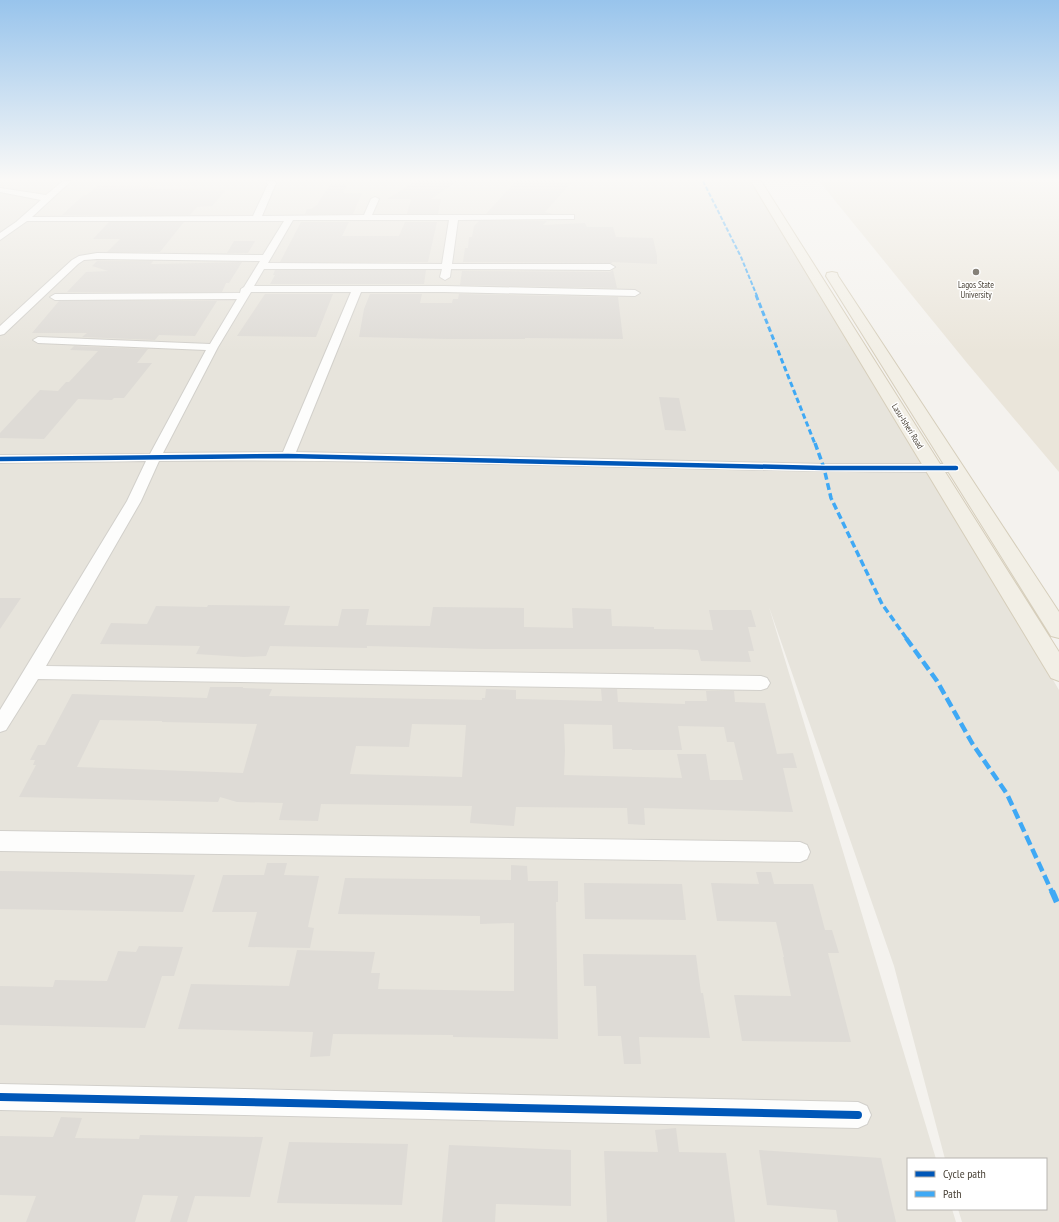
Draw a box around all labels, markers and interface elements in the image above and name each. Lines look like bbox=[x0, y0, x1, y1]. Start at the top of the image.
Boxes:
marker: Lagos State University bbox=[971, 267, 981, 277]
place label: Lagos State University bbox=[958, 279, 994, 300]
street label: Lasu-Isheri Road bbox=[890, 401, 926, 451]
legend bbox=[907, 1158, 1047, 1210]
text: Cycle path bbox=[943, 1166, 986, 1181]
text: Path bbox=[943, 1186, 961, 1201]

